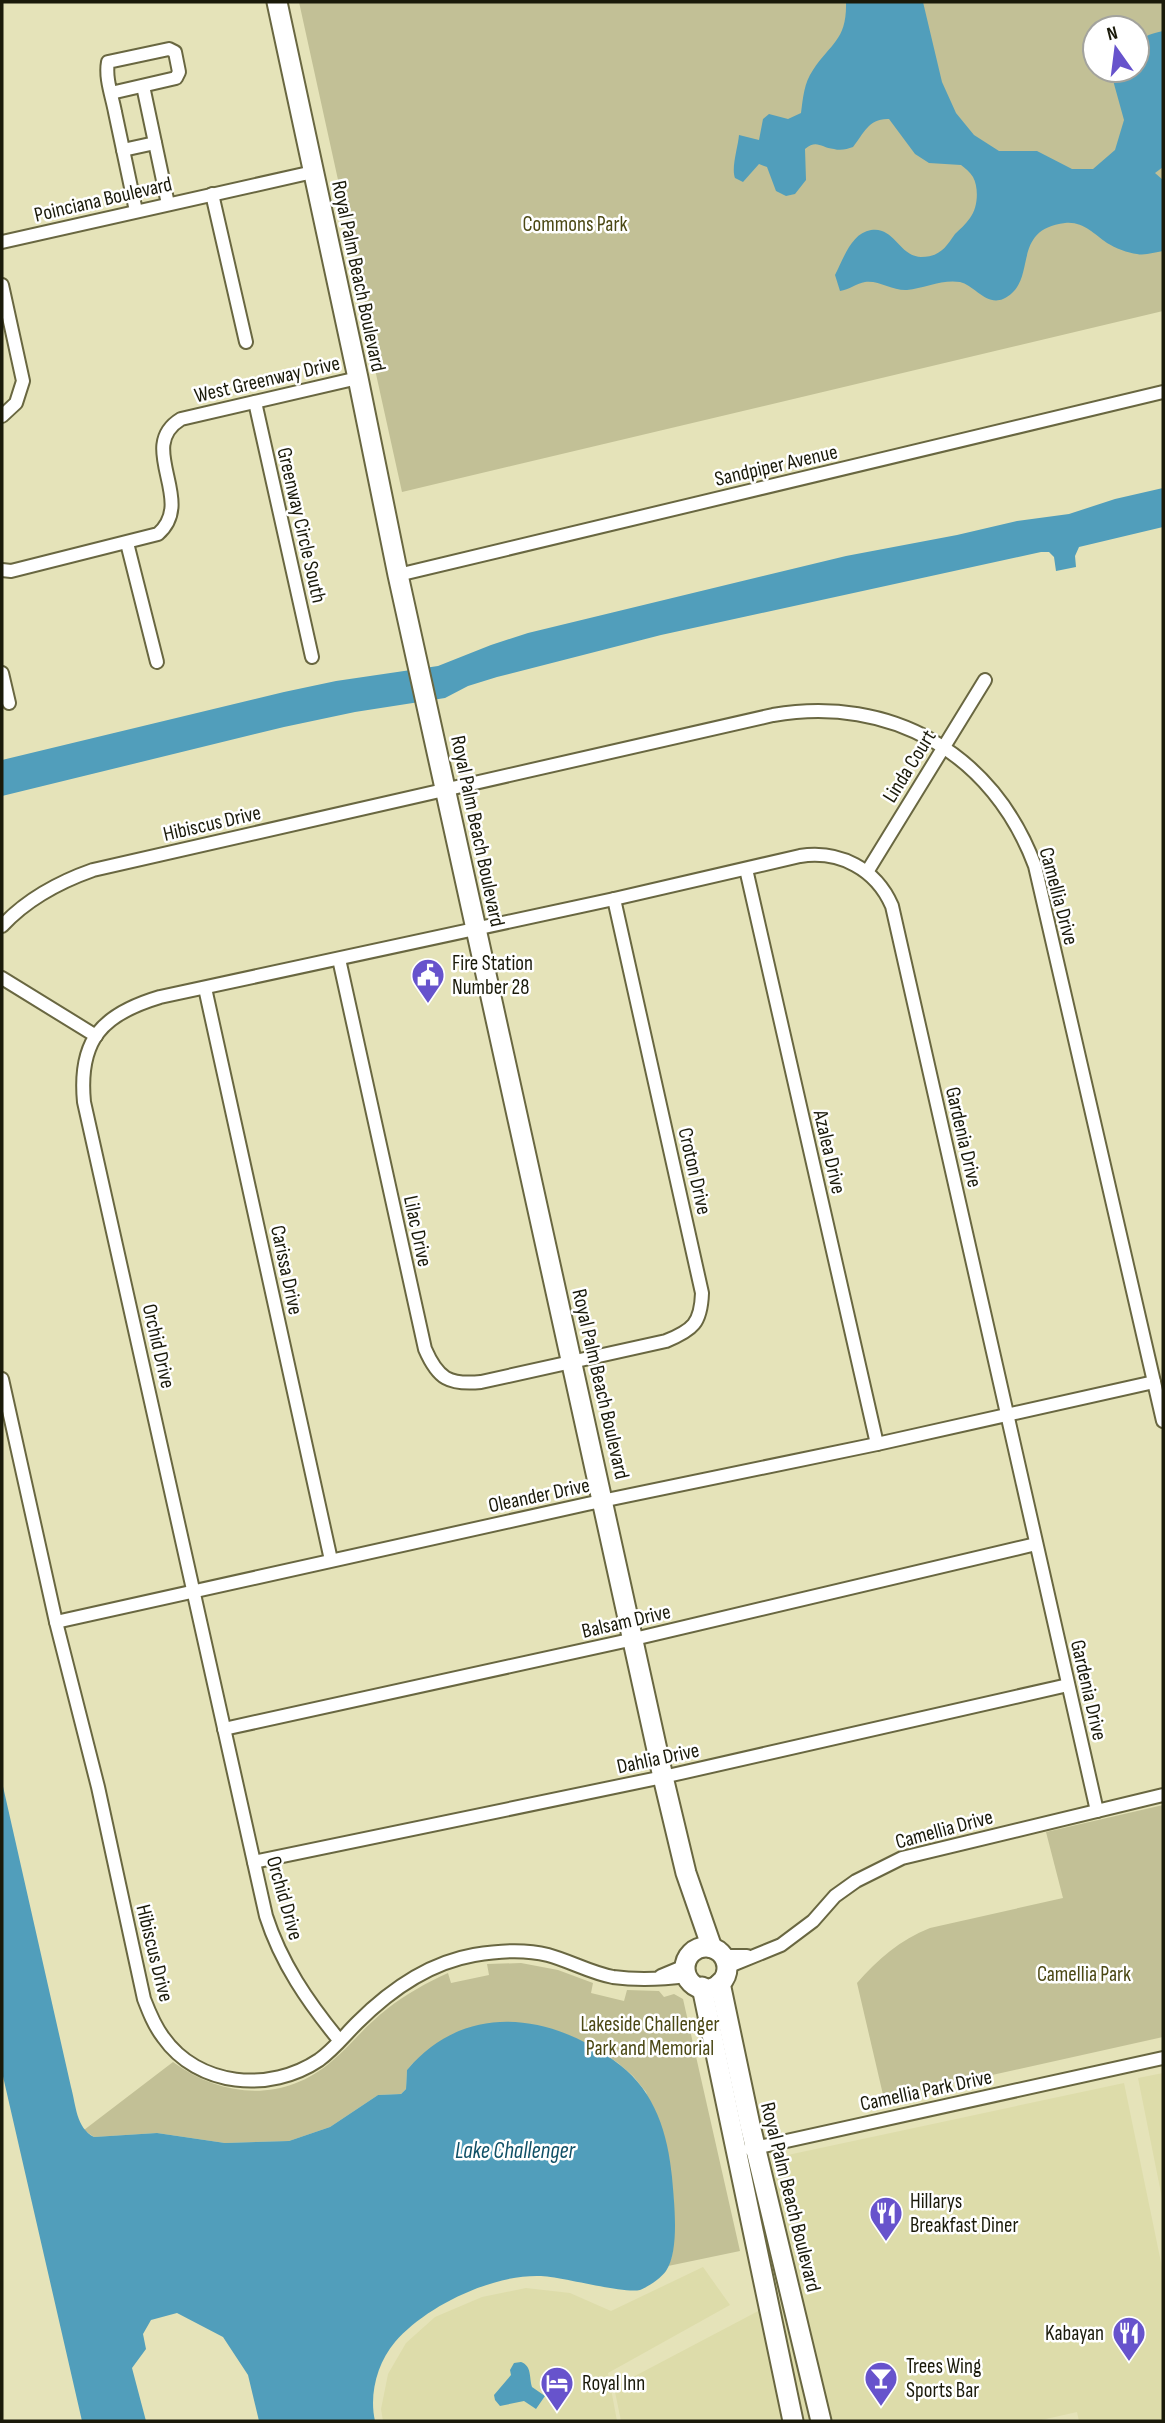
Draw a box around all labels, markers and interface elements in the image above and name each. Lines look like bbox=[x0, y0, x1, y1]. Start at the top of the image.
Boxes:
north arrow bbox=[1081, 14, 1151, 84]
text: N bbox=[1105, 22, 1120, 46]
street label: Poinciana Boulevard bbox=[32, 171, 174, 227]
street label: Royal Palm Beach Boulevard bbox=[326, 178, 391, 374]
park label: Commons Park bbox=[523, 212, 627, 237]
street label: West Greenway Drive bbox=[192, 351, 342, 408]
street label: Sandpiper Avenue bbox=[712, 439, 840, 492]
street label: Greenway Circle South bbox=[271, 445, 332, 605]
street label: Linda Court bbox=[877, 725, 941, 807]
street label: Royal Palm Beach Boulevard bbox=[445, 733, 510, 929]
street label: Hibiscus Drive bbox=[161, 800, 263, 847]
street label: Camellia Drive bbox=[1033, 845, 1084, 948]
place label: Fire Station Number 28 bbox=[452, 951, 533, 1000]
public building icon: Fire Station Number 28 bbox=[409, 956, 447, 1005]
street label: Gardenia Drive bbox=[940, 1084, 987, 1190]
street label: Azalea Drive bbox=[808, 1107, 851, 1196]
street label: Croton Drive bbox=[672, 1125, 717, 1217]
street label: Lilac Drive bbox=[398, 1193, 437, 1269]
street label: Carissa Drive bbox=[265, 1223, 308, 1317]
street label: Royal Palm Beach Boulevard bbox=[566, 1287, 635, 1482]
street label: Orchid Drive bbox=[137, 1301, 180, 1391]
street label: Oleander Drive bbox=[486, 1473, 592, 1518]
street label: Balsam Drive bbox=[579, 1599, 673, 1644]
street label: Gardenia Drive bbox=[1065, 1637, 1112, 1743]
street label: Dahlia Drive bbox=[615, 1738, 702, 1779]
street label: Camellia Drive bbox=[893, 1804, 996, 1855]
street label: Orchid Drive bbox=[261, 1853, 308, 1943]
street label: Hibiscus Drive bbox=[130, 1902, 179, 2004]
park label: Camellia Park bbox=[1037, 1962, 1131, 1987]
park label: Lakeside Challenger Park and Memorial bbox=[580, 2012, 720, 2061]
street label: Camellia Park Drive bbox=[858, 2064, 994, 2117]
street label: Royal Palm Beach Boulevard bbox=[755, 2100, 826, 2295]
water label: Lake Challenger bbox=[455, 2137, 576, 2165]
place label: Hillarys Breakfast Diner bbox=[910, 2189, 1019, 2238]
restaurant icon: Hillarys Breakfast Diner bbox=[867, 2194, 905, 2243]
restaurant icon: Kabayan bbox=[1110, 2314, 1148, 2363]
place label: Kabayan bbox=[1045, 2321, 1104, 2346]
place label: Trees Wing Sports Bar bbox=[906, 2354, 981, 2403]
bar icon: Trees Wing Sports Bar bbox=[862, 2359, 900, 2408]
hotel icon: Royal Inn bbox=[538, 2364, 576, 2413]
place label: Royal Inn bbox=[582, 2371, 645, 2396]

